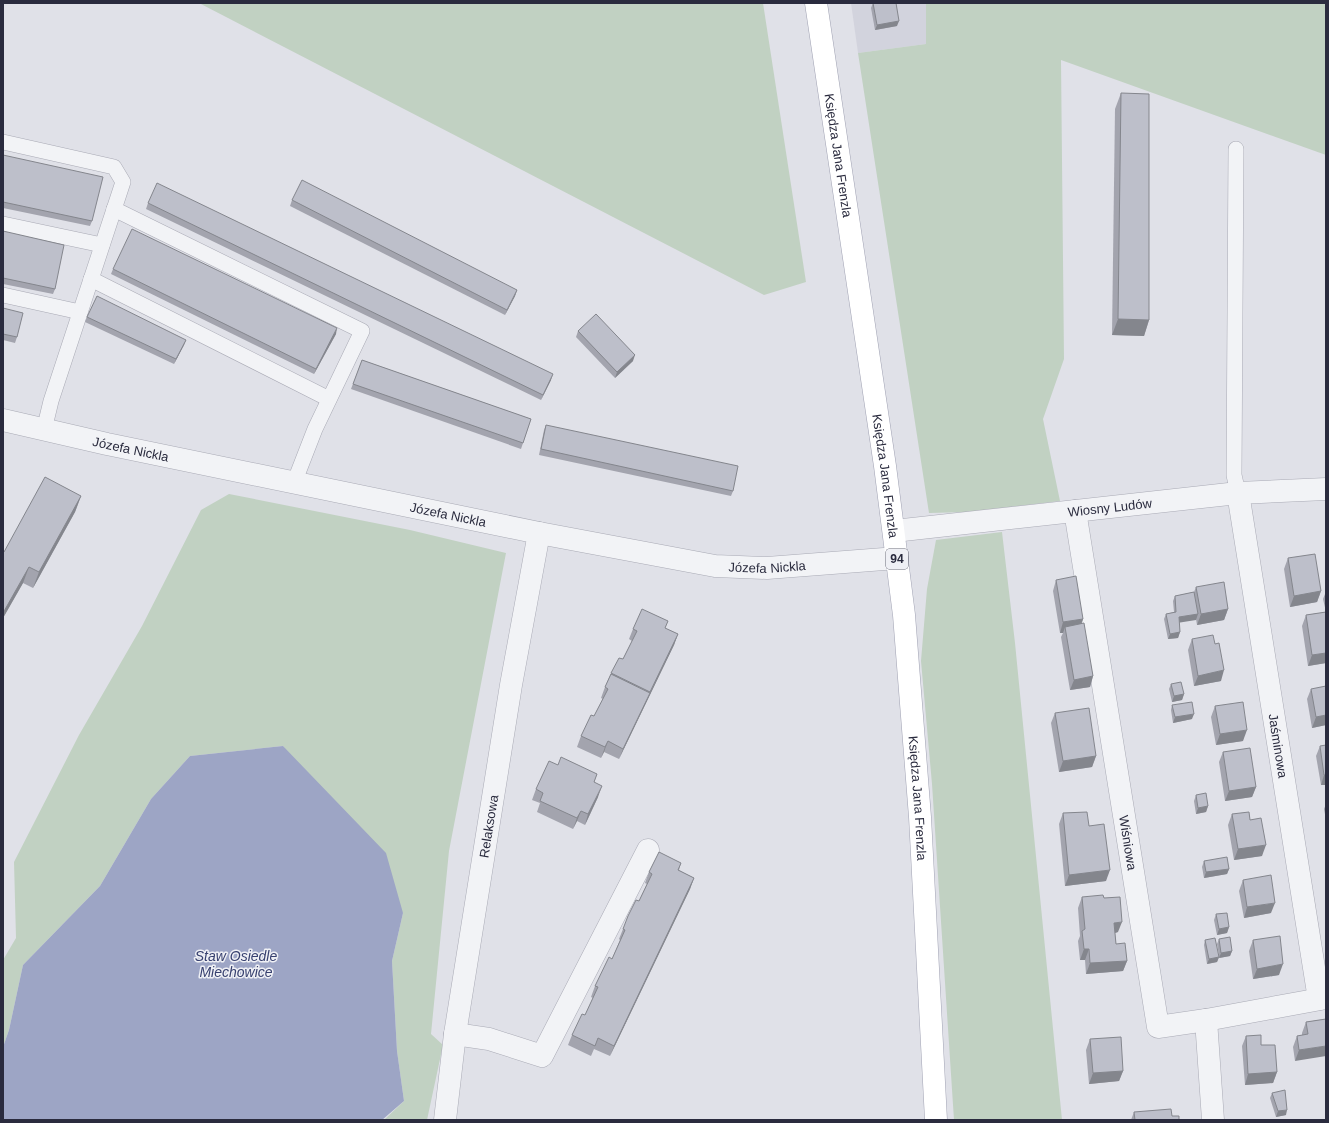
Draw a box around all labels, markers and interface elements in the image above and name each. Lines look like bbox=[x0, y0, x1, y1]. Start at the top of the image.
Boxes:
street label: Księdza Jana Frenzla bbox=[822, 92, 855, 219]
street label: Księdza Jana Frenzla bbox=[869, 413, 901, 540]
street label: Józefa Nickla bbox=[91, 434, 171, 465]
street label: Wiosny Ludów bbox=[1067, 496, 1153, 520]
street label: Józefa Nickla bbox=[409, 500, 488, 530]
road number: 94 bbox=[886, 549, 908, 569]
street label: Józefa Nickla bbox=[728, 558, 807, 576]
street label: Jaśminowa bbox=[1265, 713, 1291, 780]
street label: Księdza Jana Frenzla bbox=[906, 735, 929, 862]
street label: Relaksowa bbox=[476, 793, 501, 859]
street label: Wiśniowa bbox=[1116, 814, 1140, 872]
water label: Staw Osiedle Miechowice bbox=[195, 948, 277, 980]

